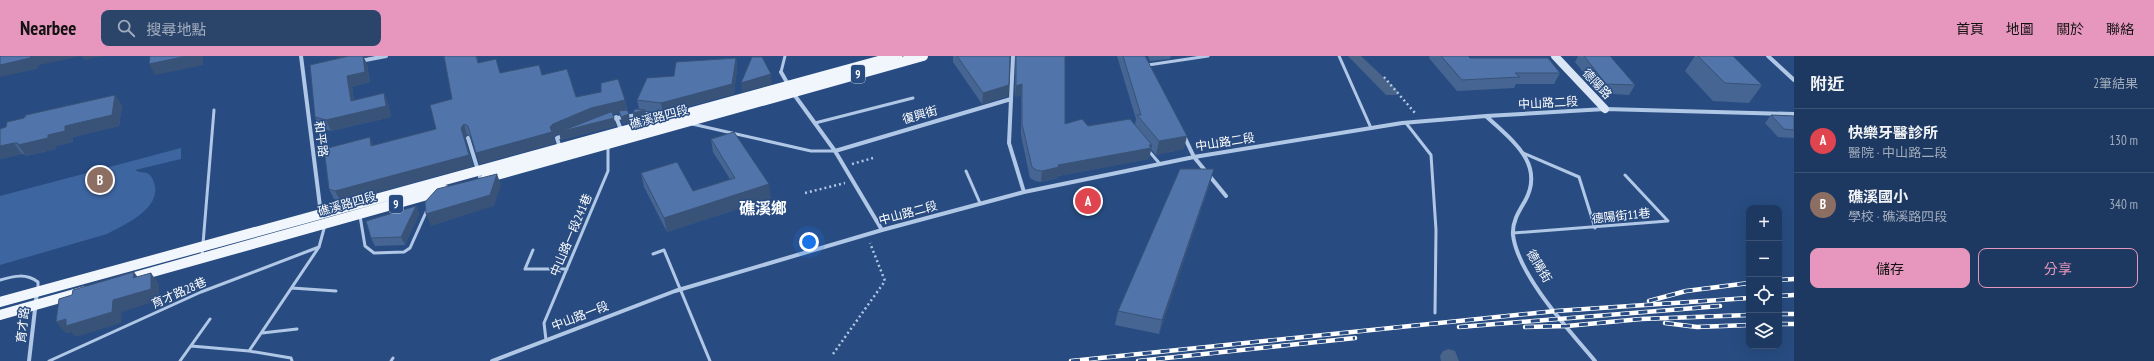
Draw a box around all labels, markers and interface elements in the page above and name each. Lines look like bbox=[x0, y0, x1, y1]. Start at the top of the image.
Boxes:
search box bbox=[101, 10, 381, 46]
text: Nearbee bbox=[20, 16, 77, 40]
icon: search bbox=[115, 17, 137, 39]
text: 搜尋地點 bbox=[147, 20, 207, 39]
text: 首頁 bbox=[1956, 20, 1984, 38]
text: 地圖 bbox=[2006, 20, 2034, 38]
text: 關於 bbox=[2056, 20, 2084, 38]
text: 聯絡 bbox=[2106, 20, 2134, 38]
road number: 9 bbox=[851, 65, 865, 83]
street label: 德陽路 bbox=[1580, 65, 1615, 102]
text: 附近 bbox=[1810, 73, 1844, 95]
text: 2筆結果 bbox=[2093, 75, 2138, 92]
street label: 中山路二段 bbox=[1518, 93, 1578, 112]
street label: 礁溪路四段 bbox=[628, 102, 690, 132]
street label: 復興街 bbox=[900, 102, 939, 127]
street label: 和平路 bbox=[312, 120, 331, 158]
text: 快樂牙醫診所 bbox=[1848, 123, 1938, 142]
street label: 中山路二段 bbox=[1194, 129, 1256, 154]
text: A bbox=[1820, 132, 1826, 149]
text: 130 m bbox=[2109, 132, 2138, 149]
text: 醫院 · 中山路二段 bbox=[1848, 144, 1947, 161]
pin: B bbox=[87, 165, 113, 195]
pin: A bbox=[1075, 186, 1101, 216]
text: 礁溪國小 bbox=[1848, 187, 1908, 206]
street label: 礁溪路四段 bbox=[316, 188, 378, 219]
street label: 中山路一段241巷 bbox=[546, 191, 595, 278]
road number: 9 bbox=[389, 195, 403, 213]
text: B bbox=[1820, 196, 1826, 213]
text: 340 m bbox=[2109, 196, 2138, 213]
district label: 礁溪鄉 bbox=[739, 198, 787, 218]
street label: 中山路二段 bbox=[877, 198, 939, 228]
street label: 德陽街11巷 bbox=[1591, 205, 1651, 226]
map controls bbox=[1746, 205, 1782, 349]
button: + bbox=[1746, 205, 1782, 241]
text: 學校 · 礁溪路四段 bbox=[1848, 208, 1947, 225]
your location bbox=[799, 232, 819, 252]
button: − bbox=[1746, 241, 1782, 277]
street label: 德陽街 bbox=[1524, 246, 1555, 285]
button: 儲存 bbox=[1810, 248, 1970, 288]
button: 分享 bbox=[1978, 248, 2138, 288]
street label: 育才路28巷 bbox=[149, 274, 209, 311]
button: locate bbox=[1746, 277, 1782, 313]
street label: 中山路一段 bbox=[549, 298, 611, 333]
street label: 育才路 bbox=[13, 306, 32, 344]
button: layers bbox=[1746, 313, 1782, 349]

